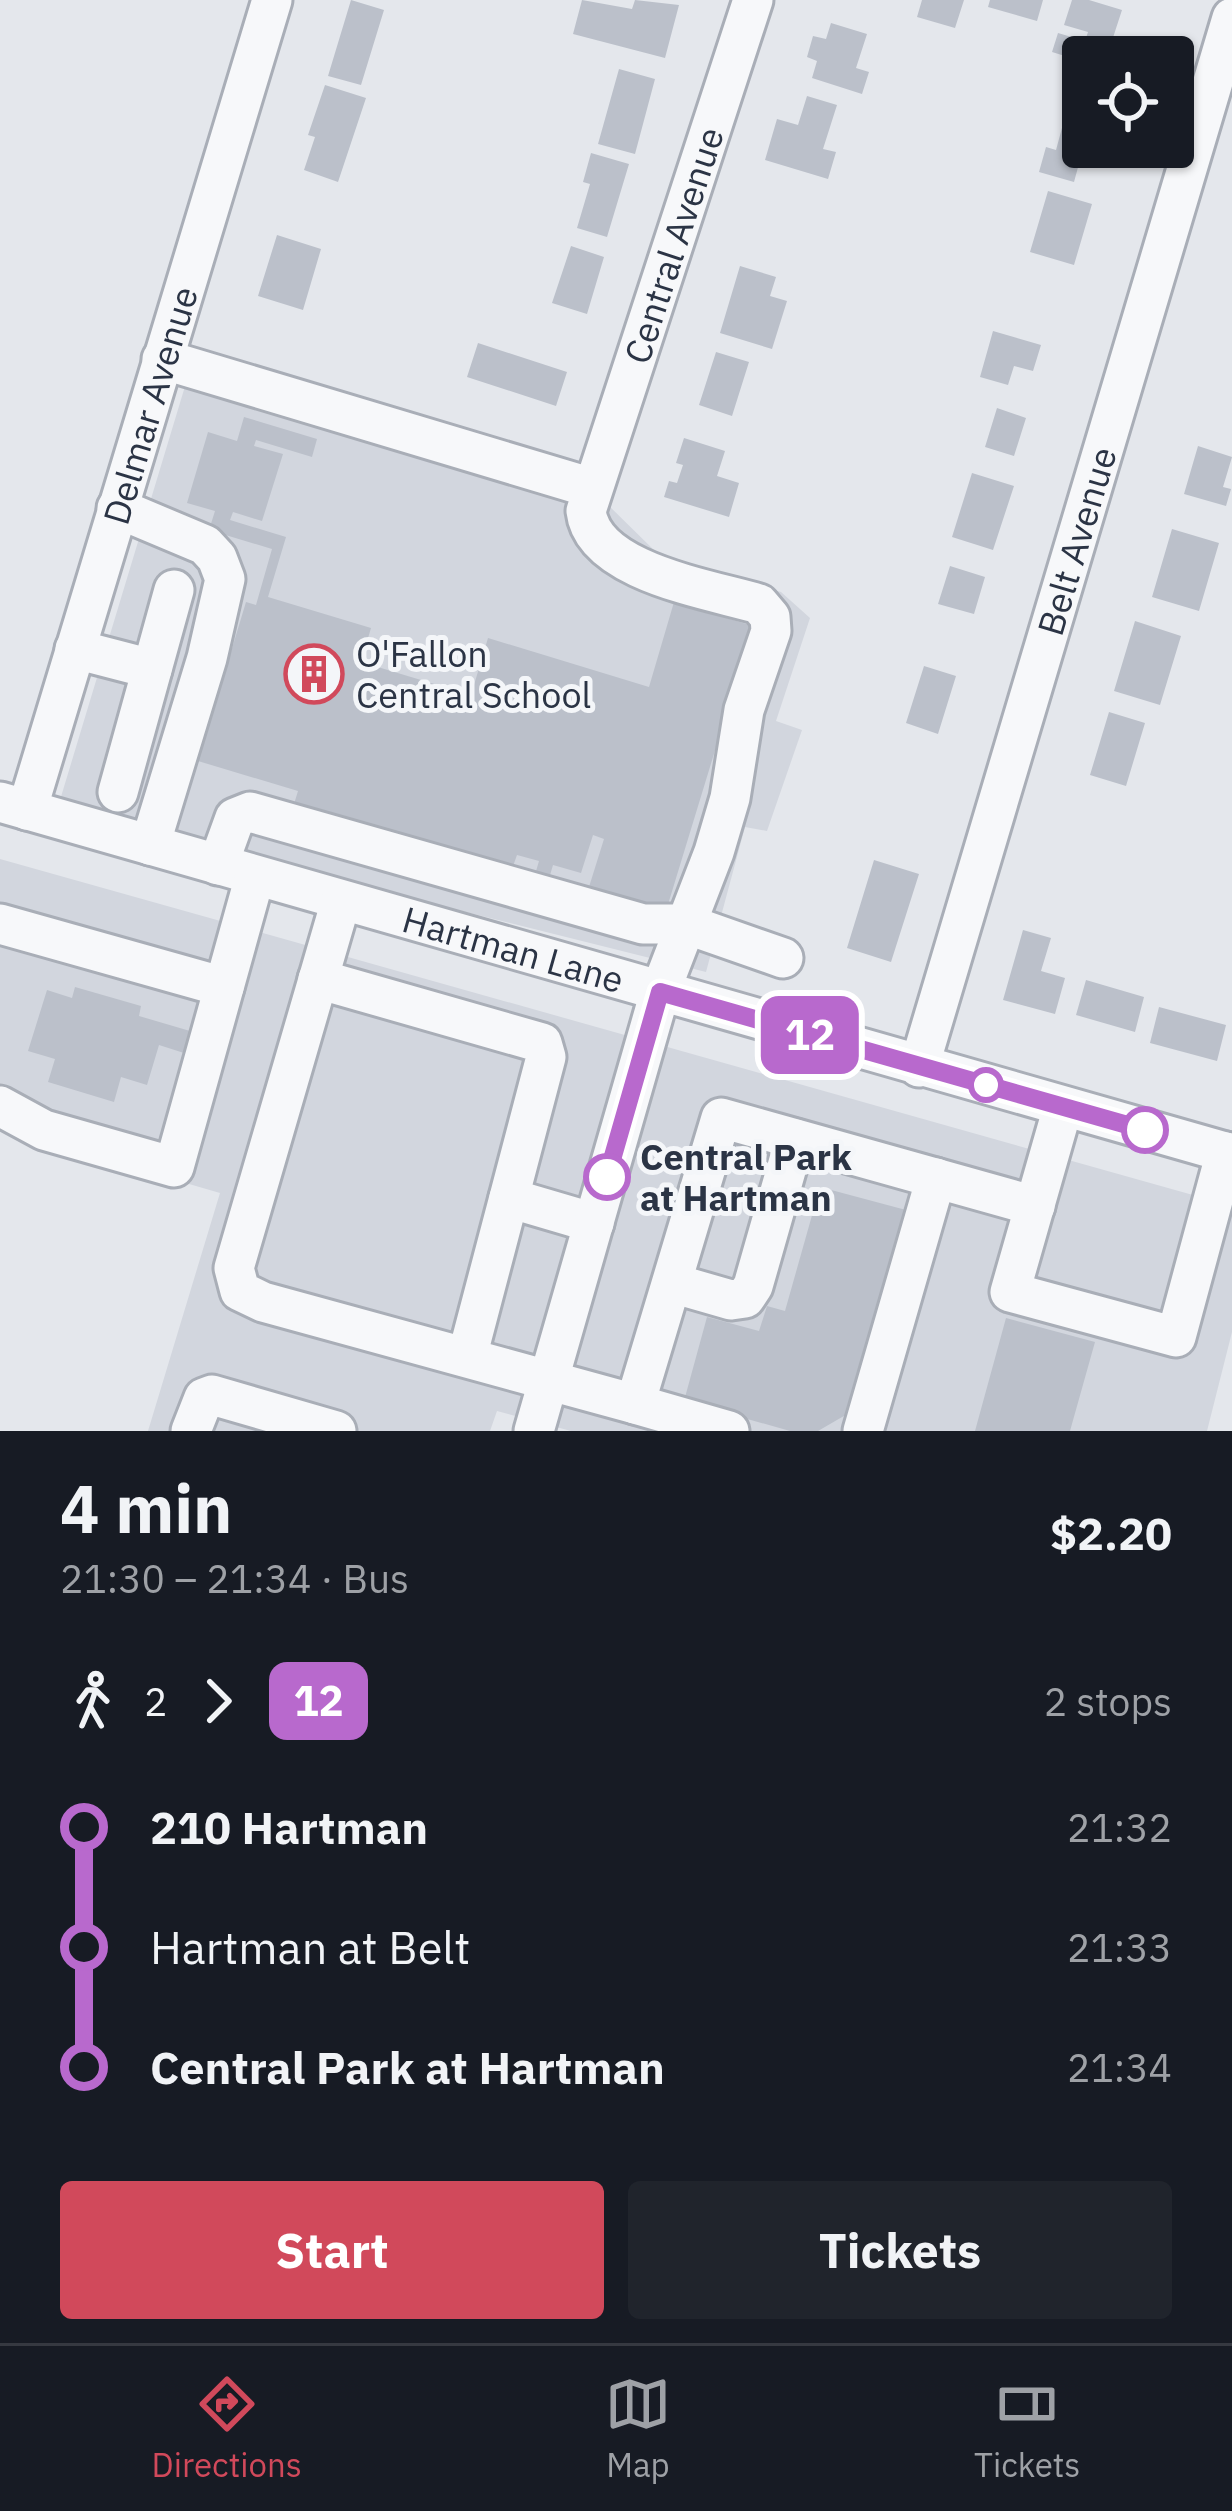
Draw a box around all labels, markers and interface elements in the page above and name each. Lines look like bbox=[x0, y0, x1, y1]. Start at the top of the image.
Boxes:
map controls bbox=[1062, 36, 1194, 168]
button: locate bbox=[1062, 36, 1194, 168]
street label: Central Avenue bbox=[612, 121, 733, 369]
street label: Delmar Avenue bbox=[91, 280, 208, 530]
street label: Belt Avenue bbox=[1026, 441, 1126, 641]
place label: O'Fallon Central School bbox=[356, 630, 591, 718]
building icon: O'Fallon Central School bbox=[283, 643, 345, 705]
street label: Hartman Lane bbox=[397, 895, 629, 1003]
line badge: 12 bbox=[756, 996, 864, 1074]
text: 12 bbox=[785, 1007, 835, 1062]
unlabelled marker bbox=[970, 1069, 1002, 1101]
unlabelled marker bbox=[1123, 1108, 1167, 1152]
place label: Central Park at Hartman bbox=[640, 1133, 852, 1221]
marker: Central Park at Hartman bbox=[585, 1155, 629, 1199]
text: 4 min bbox=[60, 1465, 232, 1551]
text: $2.20 bbox=[1050, 1504, 1172, 1562]
text: 21:30 – 21:34 · Bus bbox=[60, 1553, 409, 1604]
icon: walk bbox=[60, 1668, 126, 1734]
icon: forward bbox=[185, 1668, 251, 1734]
text: 12 bbox=[293, 1673, 344, 1728]
text: 2 bbox=[144, 1676, 167, 1727]
text: 2 stops bbox=[1044, 1676, 1172, 1727]
text: 210 Hartman bbox=[150, 1798, 428, 1856]
text: 21:32 bbox=[1067, 1802, 1172, 1853]
text: Hartman at Belt bbox=[150, 1918, 470, 1976]
text: 21:33 bbox=[1067, 1922, 1172, 1973]
text: Central Park at Hartman bbox=[150, 2038, 665, 2096]
text: 21:34 bbox=[1067, 2042, 1172, 2093]
button: Start bbox=[60, 2181, 604, 2319]
button: Tickets bbox=[628, 2181, 1172, 2319]
tab: Directions bbox=[152, 2371, 302, 2486]
tab: Map bbox=[605, 2371, 671, 2486]
tab: Tickets bbox=[974, 2371, 1080, 2486]

